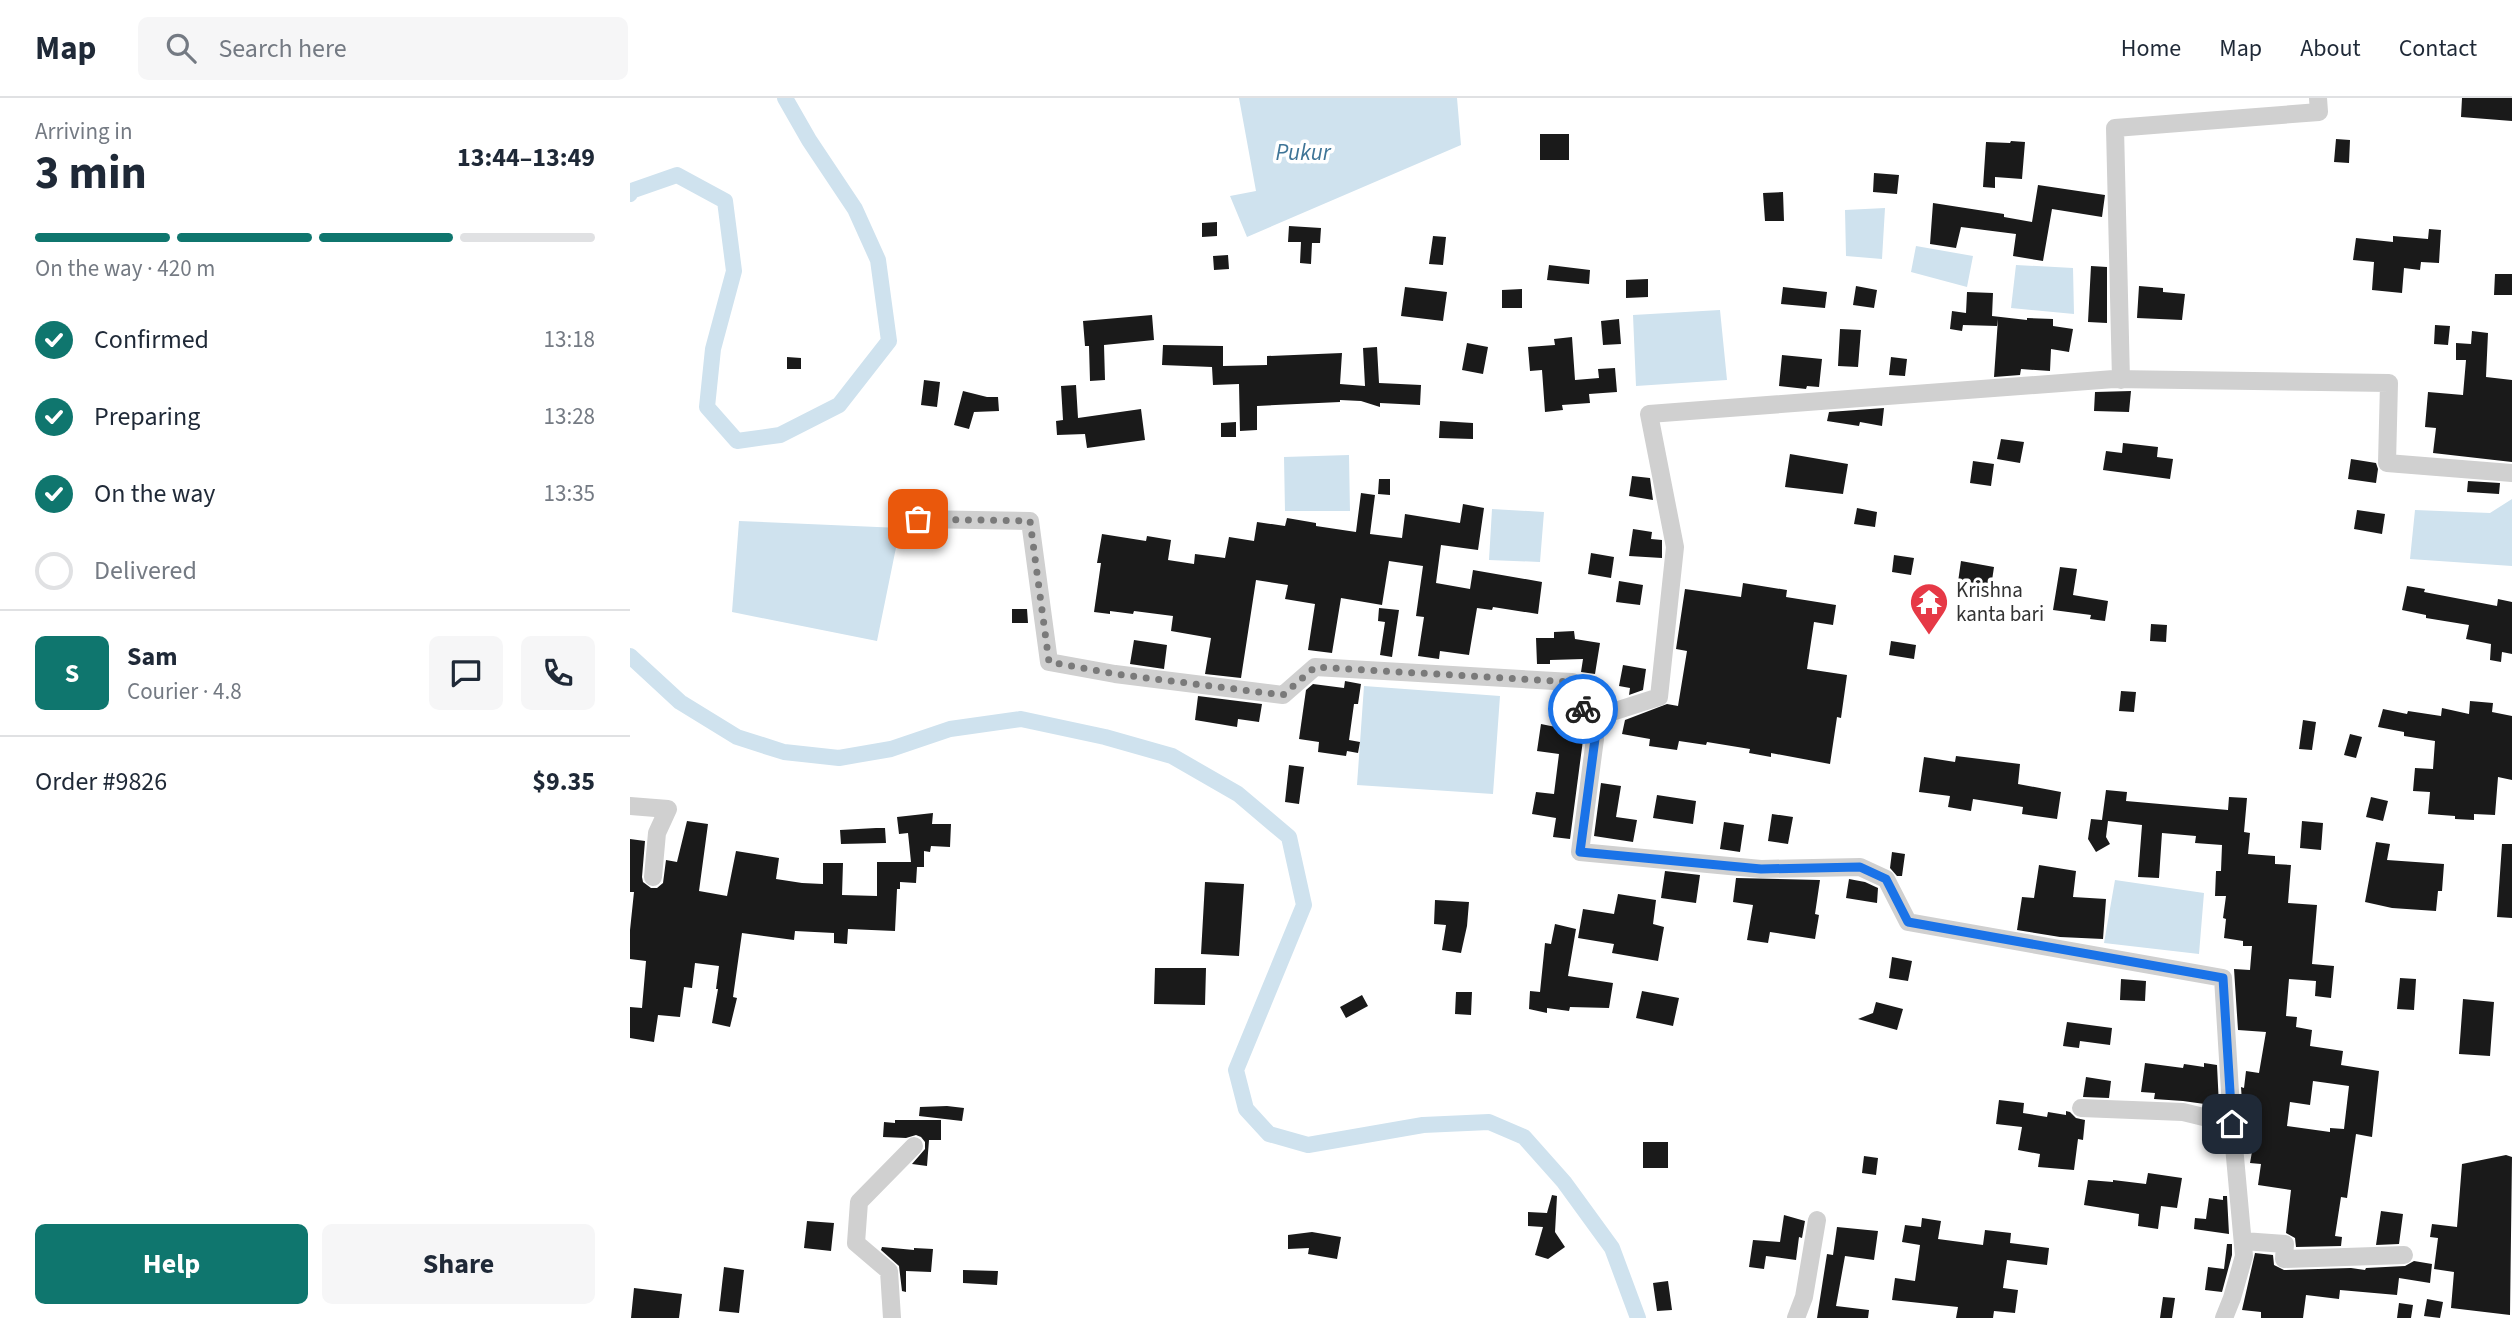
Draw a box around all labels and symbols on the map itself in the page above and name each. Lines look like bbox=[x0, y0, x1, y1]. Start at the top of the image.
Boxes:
water label: Pukur bbox=[1275, 136, 1332, 169]
pin bbox=[888, 489, 948, 549]
place label: Krishna kanta bari bbox=[1956, 575, 2044, 629]
temple icon: Krishna kanta bari bbox=[1908, 581, 1950, 636]
courier bbox=[1548, 674, 1618, 744]
pin bbox=[2202, 1094, 2262, 1154]

